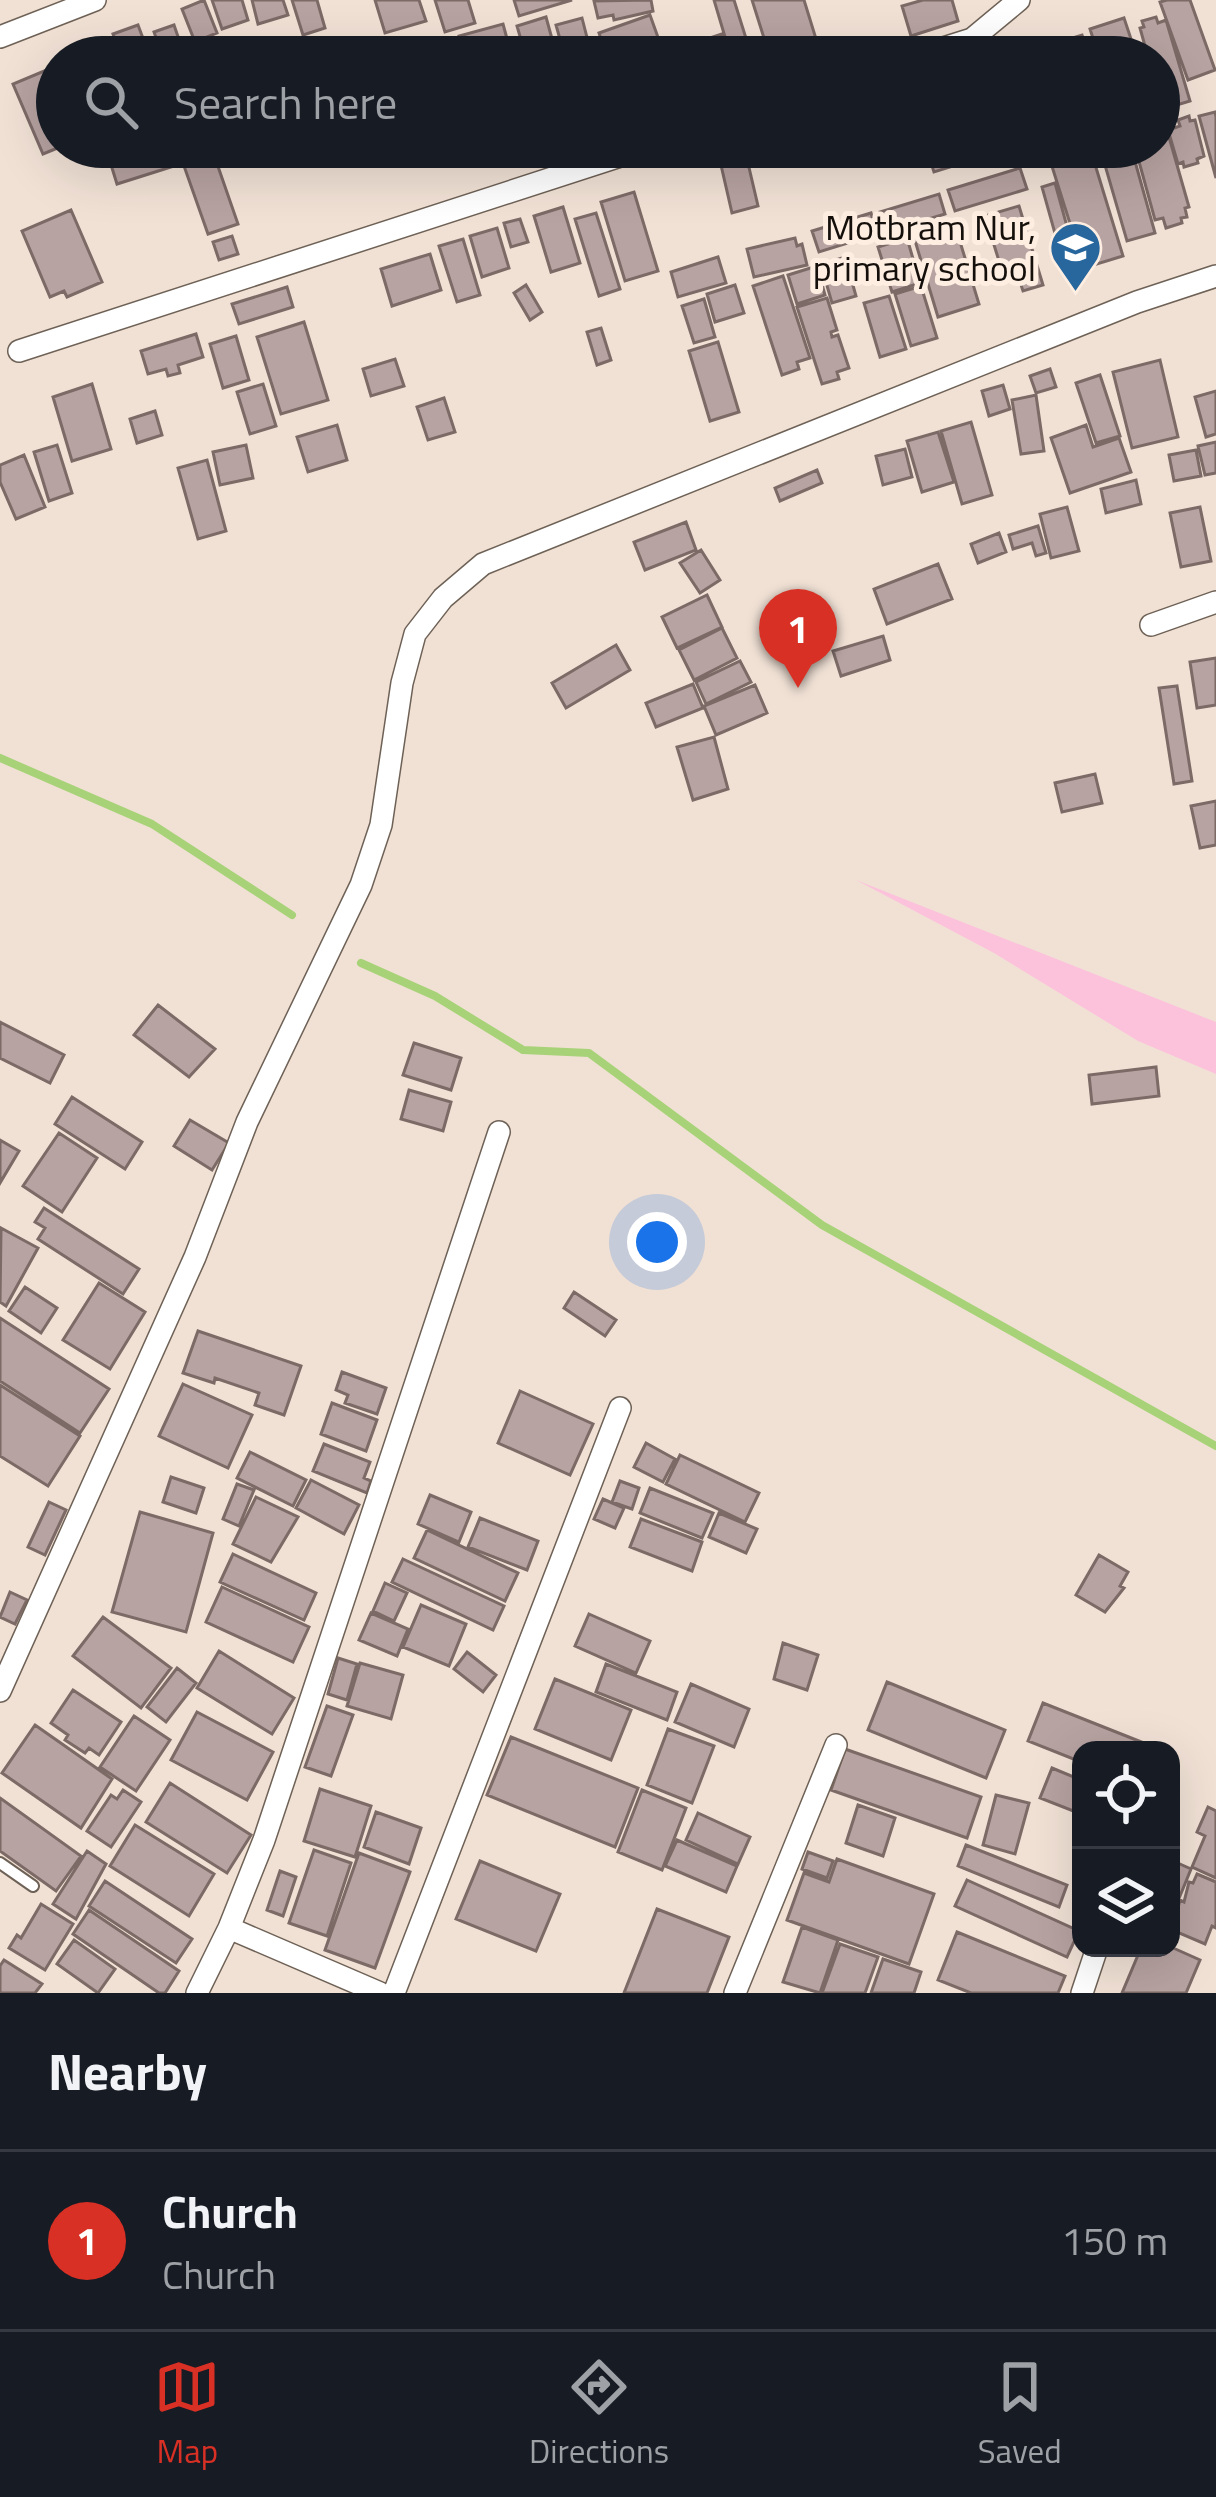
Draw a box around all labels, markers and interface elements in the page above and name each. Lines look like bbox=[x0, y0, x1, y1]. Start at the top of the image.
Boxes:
search box bbox=[36, 36, 1180, 168]
text: Search here bbox=[174, 68, 397, 136]
icon: search bbox=[78, 69, 144, 135]
place label: Motbram Nur, primary school bbox=[813, 199, 1036, 295]
school or university icon: Motbram Nur, primary school bbox=[1047, 219, 1103, 293]
pin: 1 bbox=[759, 589, 837, 688]
your location bbox=[627, 1212, 687, 1272]
map controls bbox=[1072, 1741, 1180, 1957]
button: locate bbox=[1072, 1741, 1180, 1849]
button: layers bbox=[1072, 1849, 1180, 1957]
text: Nearby bbox=[48, 2032, 207, 2110]
text: Church bbox=[162, 2177, 298, 2245]
text: 1 bbox=[76, 2211, 98, 2270]
text: 150 m bbox=[1061, 2211, 1168, 2270]
text: Church bbox=[162, 2245, 276, 2304]
tab: Map bbox=[154, 2354, 220, 2476]
tab: Directions bbox=[529, 2354, 669, 2476]
tab: Saved bbox=[978, 2354, 1062, 2476]

